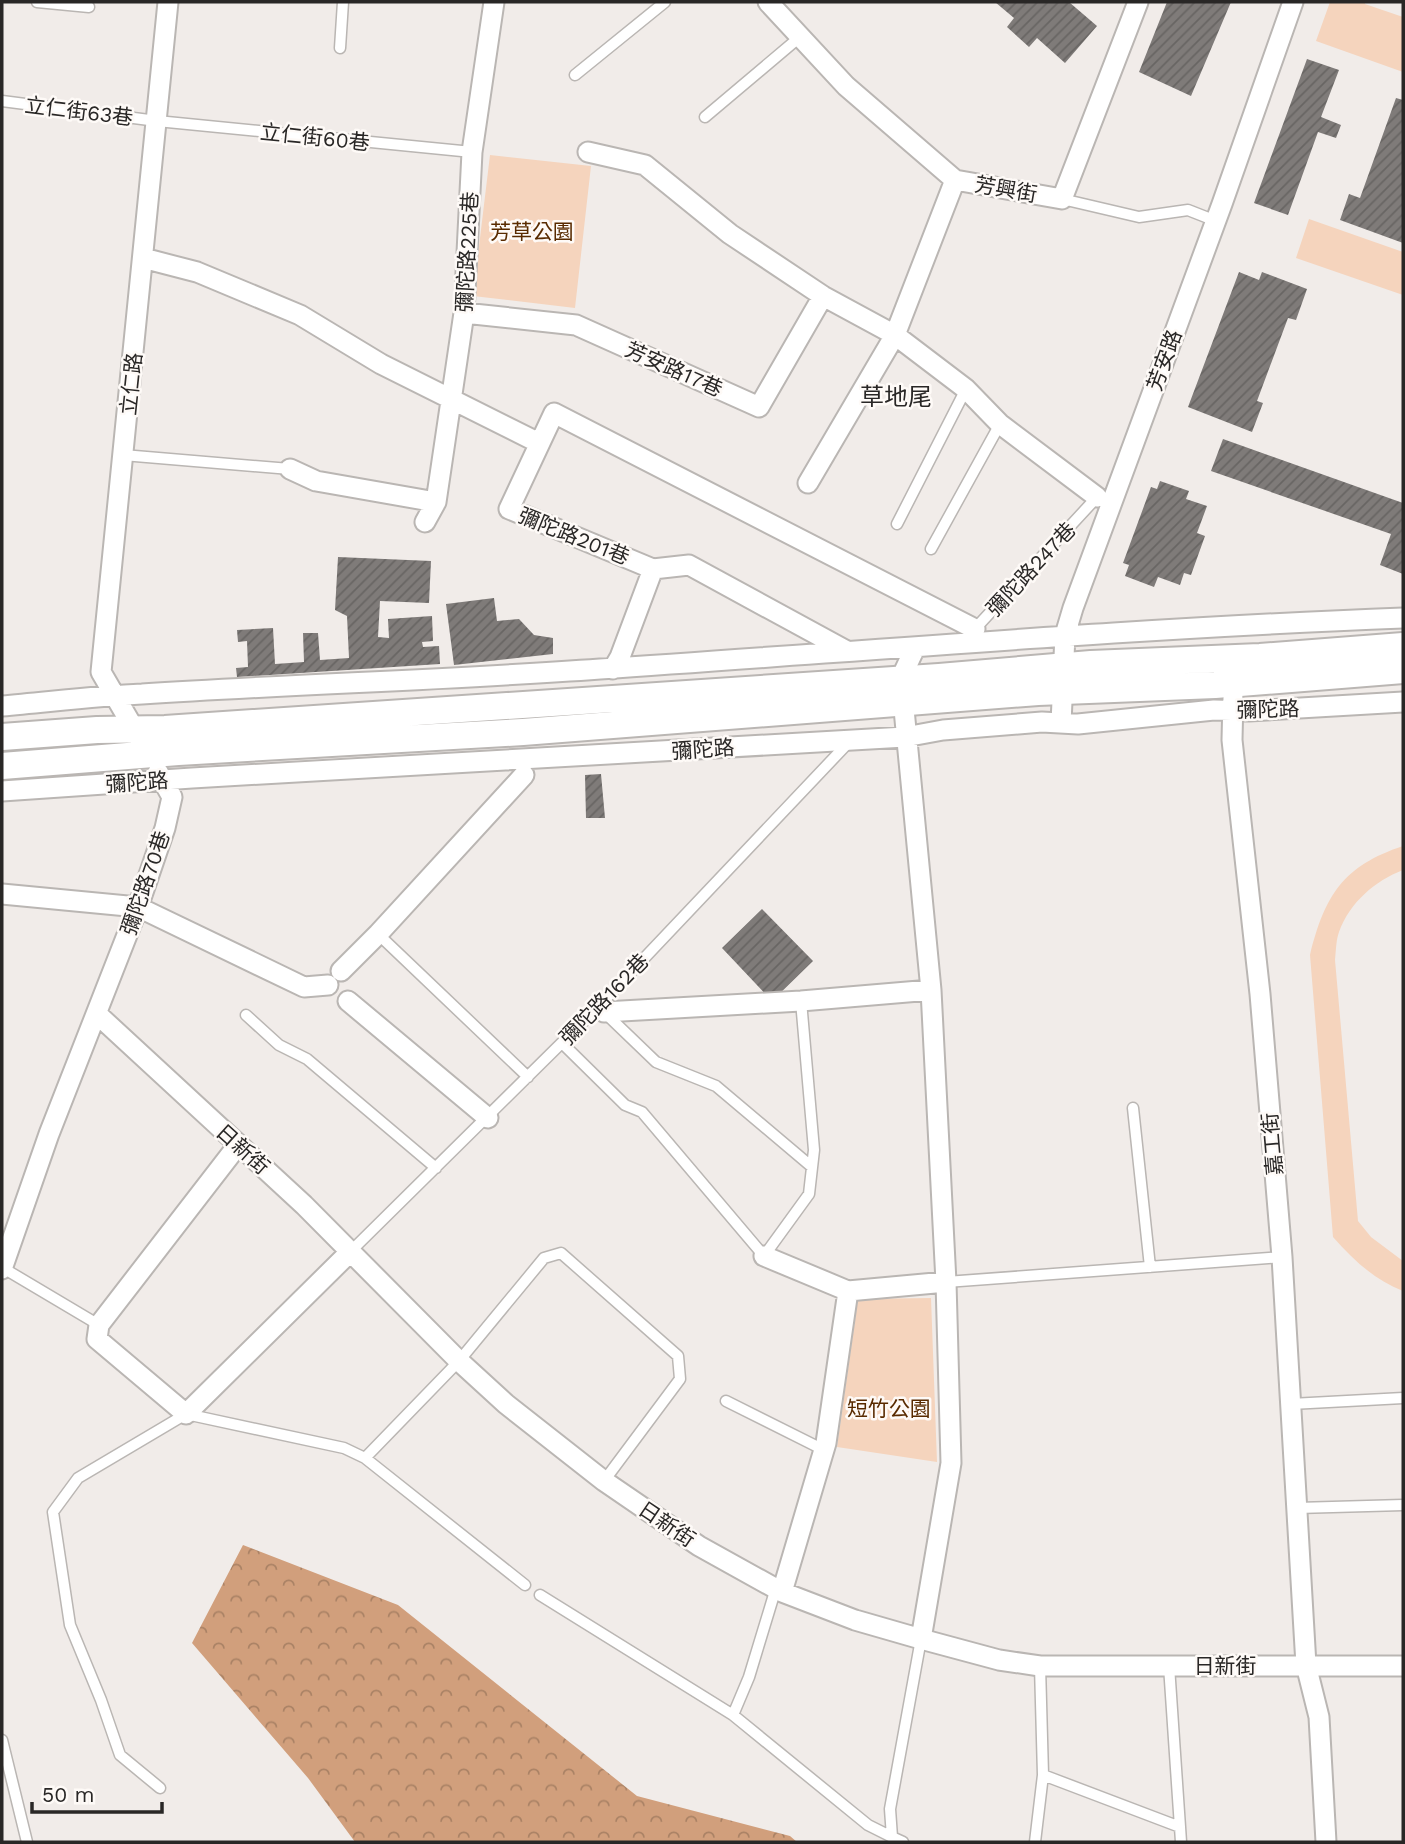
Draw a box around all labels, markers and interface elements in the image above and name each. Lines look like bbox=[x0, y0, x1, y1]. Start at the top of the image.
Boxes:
street label: 立仁街63巷 bbox=[23, 92, 135, 130]
street label: 立仁街60巷 bbox=[259, 119, 371, 155]
street label: 芳興街 bbox=[973, 171, 1039, 207]
street label: 彌陀路225巷 bbox=[451, 191, 483, 313]
park label: 芳草公園 bbox=[490, 219, 574, 244]
street label: 芳安路 bbox=[1141, 326, 1187, 394]
street label: 芳安路17巷 bbox=[621, 336, 727, 402]
street label: 立仁路 bbox=[115, 351, 147, 417]
district label: 草地尾 bbox=[860, 383, 932, 411]
street label: 彌陀路201巷 bbox=[515, 502, 633, 570]
street label: 彌陀路247巷 bbox=[981, 517, 1081, 621]
street label: 彌陀路 bbox=[1236, 695, 1300, 723]
street label: 彌陀路 bbox=[671, 734, 735, 764]
street label: 彌陀路 bbox=[105, 767, 169, 797]
street label: 彌陀路70巷 bbox=[116, 828, 174, 938]
street label: 彌陀路162巷 bbox=[554, 948, 654, 1050]
street label: 嘉工街 bbox=[1257, 1112, 1287, 1176]
street label: 日新街 bbox=[211, 1119, 275, 1179]
park label: 短竹公園 bbox=[847, 1396, 931, 1421]
street label: 日新街 bbox=[634, 1496, 700, 1552]
street label: 日新街 bbox=[1194, 1653, 1257, 1678]
scale bar bbox=[32, 1770, 161, 1814]
text: 50 m bbox=[42, 1782, 94, 1807]

